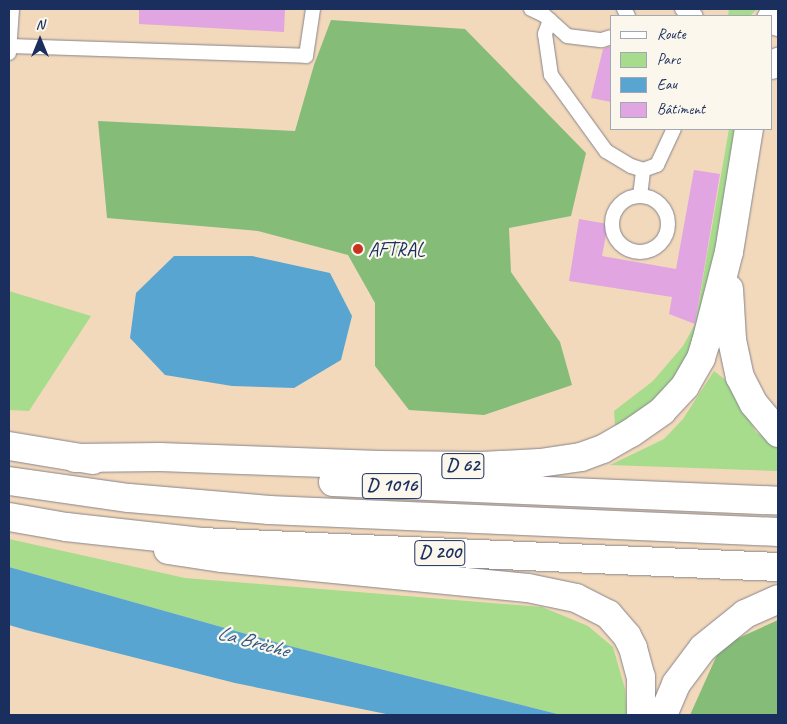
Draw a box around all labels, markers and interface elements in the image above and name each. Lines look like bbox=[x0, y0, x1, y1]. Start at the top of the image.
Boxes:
north arrow bbox=[15, 15, 65, 65]
legend bbox=[610, 15, 772, 130]
text: N bbox=[36, 16, 44, 33]
text: Route bbox=[657, 25, 686, 44]
text: Parc bbox=[657, 50, 681, 69]
text: Eau bbox=[657, 75, 677, 94]
text: Bâtiment bbox=[657, 100, 705, 119]
place label: AFTRAL bbox=[368, 237, 425, 261]
marker: AFTRAL bbox=[352, 243, 364, 255]
road number: D 62 bbox=[440, 450, 486, 482]
road number: D 1016 bbox=[361, 470, 423, 502]
road number: D 200 bbox=[414, 536, 466, 570]
water label: La Brèche bbox=[215, 619, 291, 663]

